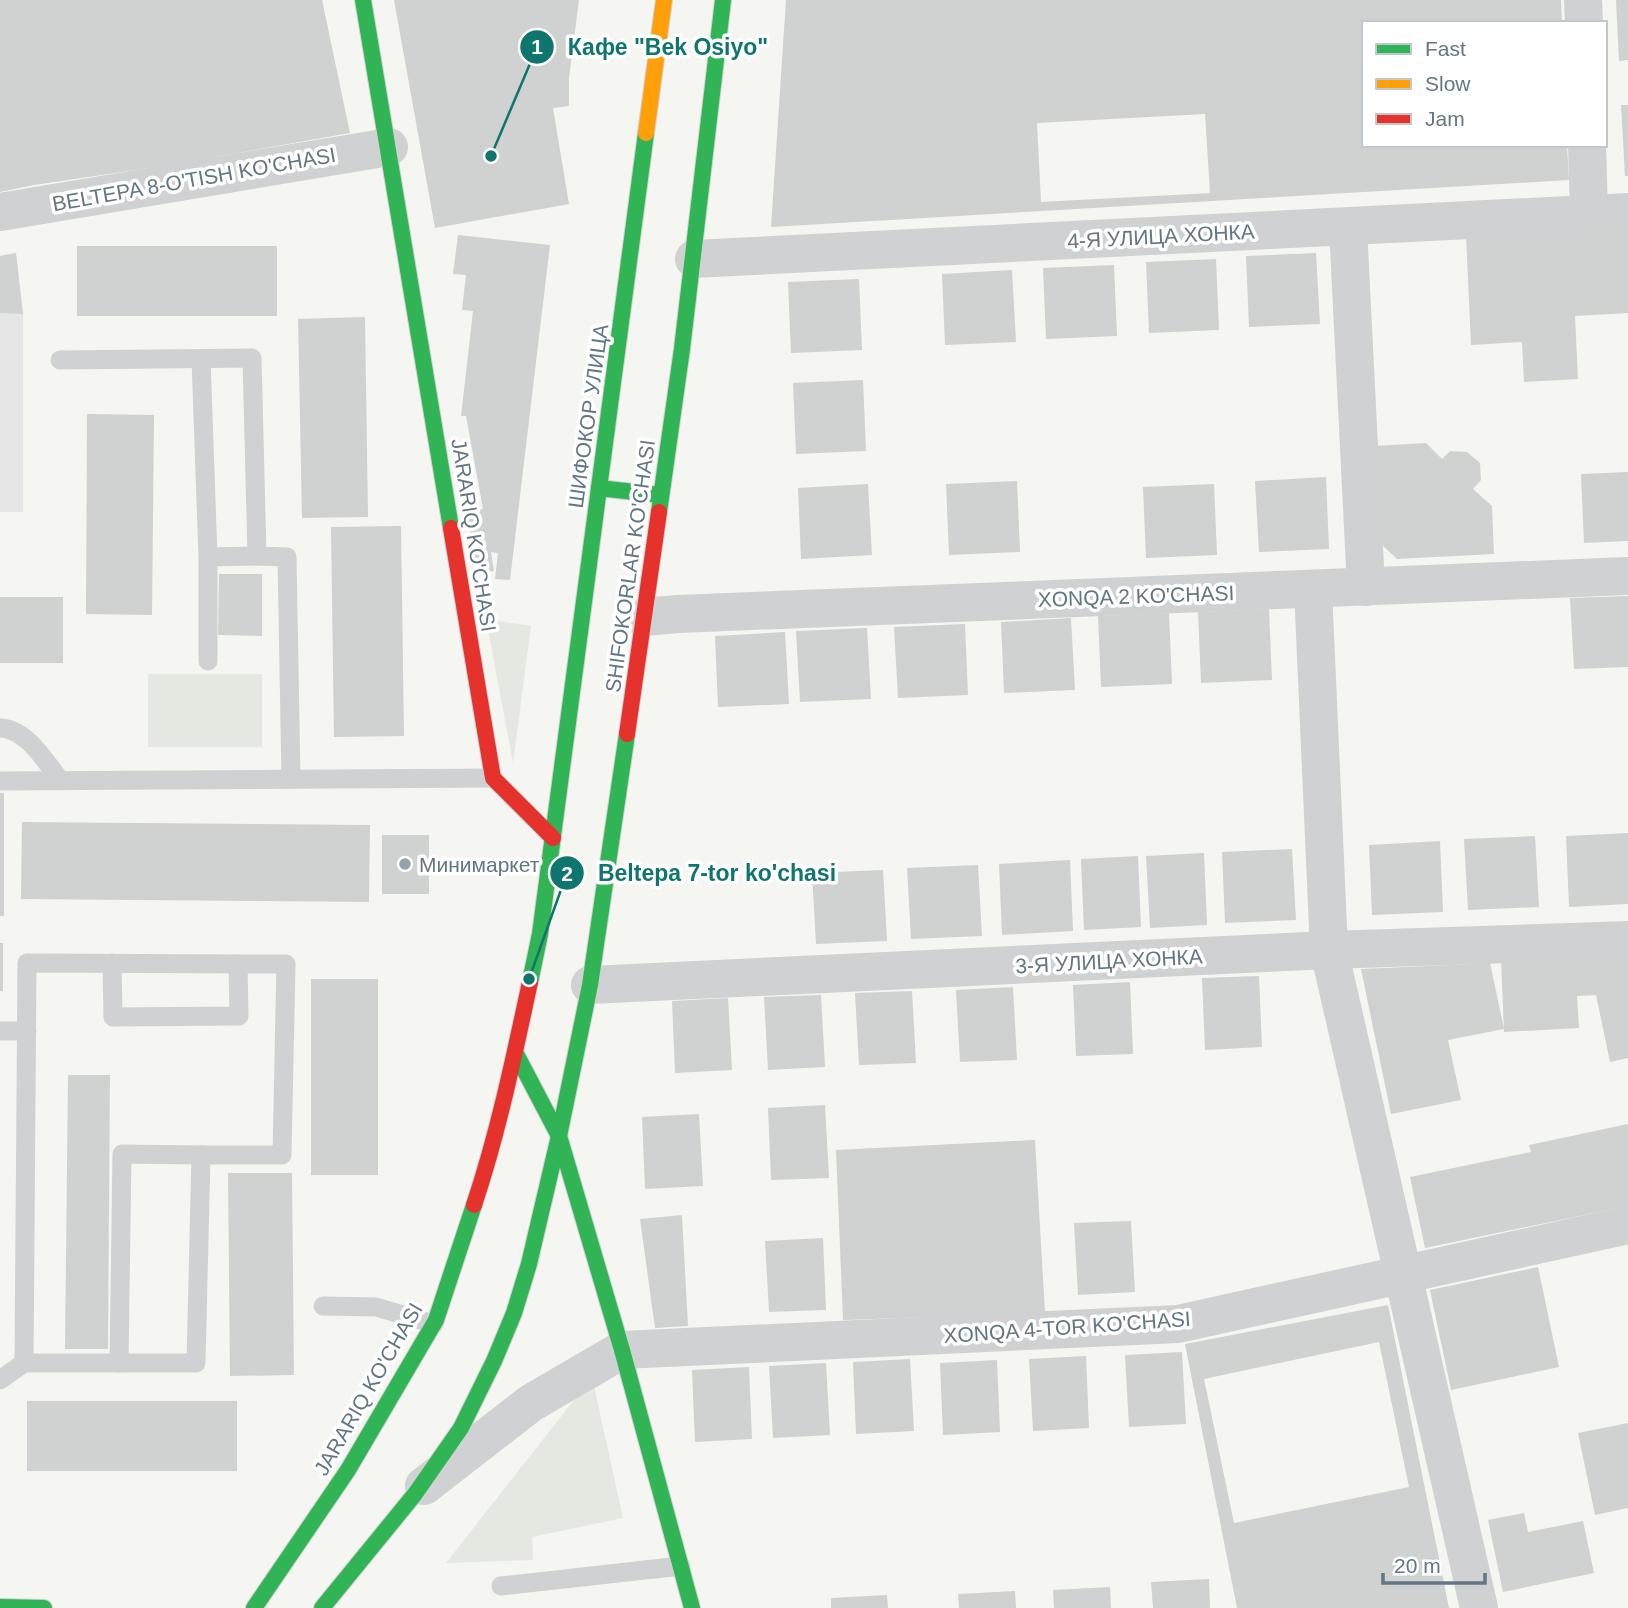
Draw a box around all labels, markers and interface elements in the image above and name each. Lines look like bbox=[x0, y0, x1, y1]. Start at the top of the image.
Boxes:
legend bbox=[1362, 21, 1607, 147]
callout: Кафе "Bek Osiyo" bbox=[519, 25, 783, 69]
text: Кафе "Bek Osiyo" bbox=[568, 34, 768, 60]
text: 1 bbox=[531, 35, 543, 58]
text: Fast bbox=[1425, 37, 1466, 60]
text: Slow bbox=[1425, 72, 1471, 95]
text: Jam bbox=[1425, 107, 1465, 130]
street label: BELTEPA 8-O'TISH KO'CHASI bbox=[51, 143, 337, 215]
street label: 4-Я УЛИЦА ХОНКА bbox=[1067, 220, 1255, 252]
street label: ШИФОКОР УЛИЦА bbox=[564, 322, 612, 510]
street label: JARARIQ KO'CHASI bbox=[447, 437, 501, 633]
street label: SHIFOKORLAR KO'CHASI bbox=[601, 438, 659, 694]
street label: XONQA 2 KO'CHASI bbox=[1037, 581, 1235, 611]
callout: Beltepa 7-tor ko'chasi bbox=[549, 851, 850, 895]
place label: Минимаркет bbox=[419, 853, 540, 876]
marker: Минимаркет bbox=[397, 856, 413, 872]
text: Beltepa 7-tor ko'chasi bbox=[598, 860, 836, 886]
text: 2 bbox=[561, 862, 573, 885]
street label: 3-Я УЛИЦА ХОНКА bbox=[1015, 945, 1203, 977]
street label: JARARIQ KO'CHASI bbox=[309, 1299, 427, 1479]
street label: XONQA 4-TOR KO'CHASI bbox=[943, 1307, 1191, 1347]
scale bar bbox=[1383, 1542, 1484, 1586]
text: 20 m bbox=[1394, 1554, 1441, 1577]

